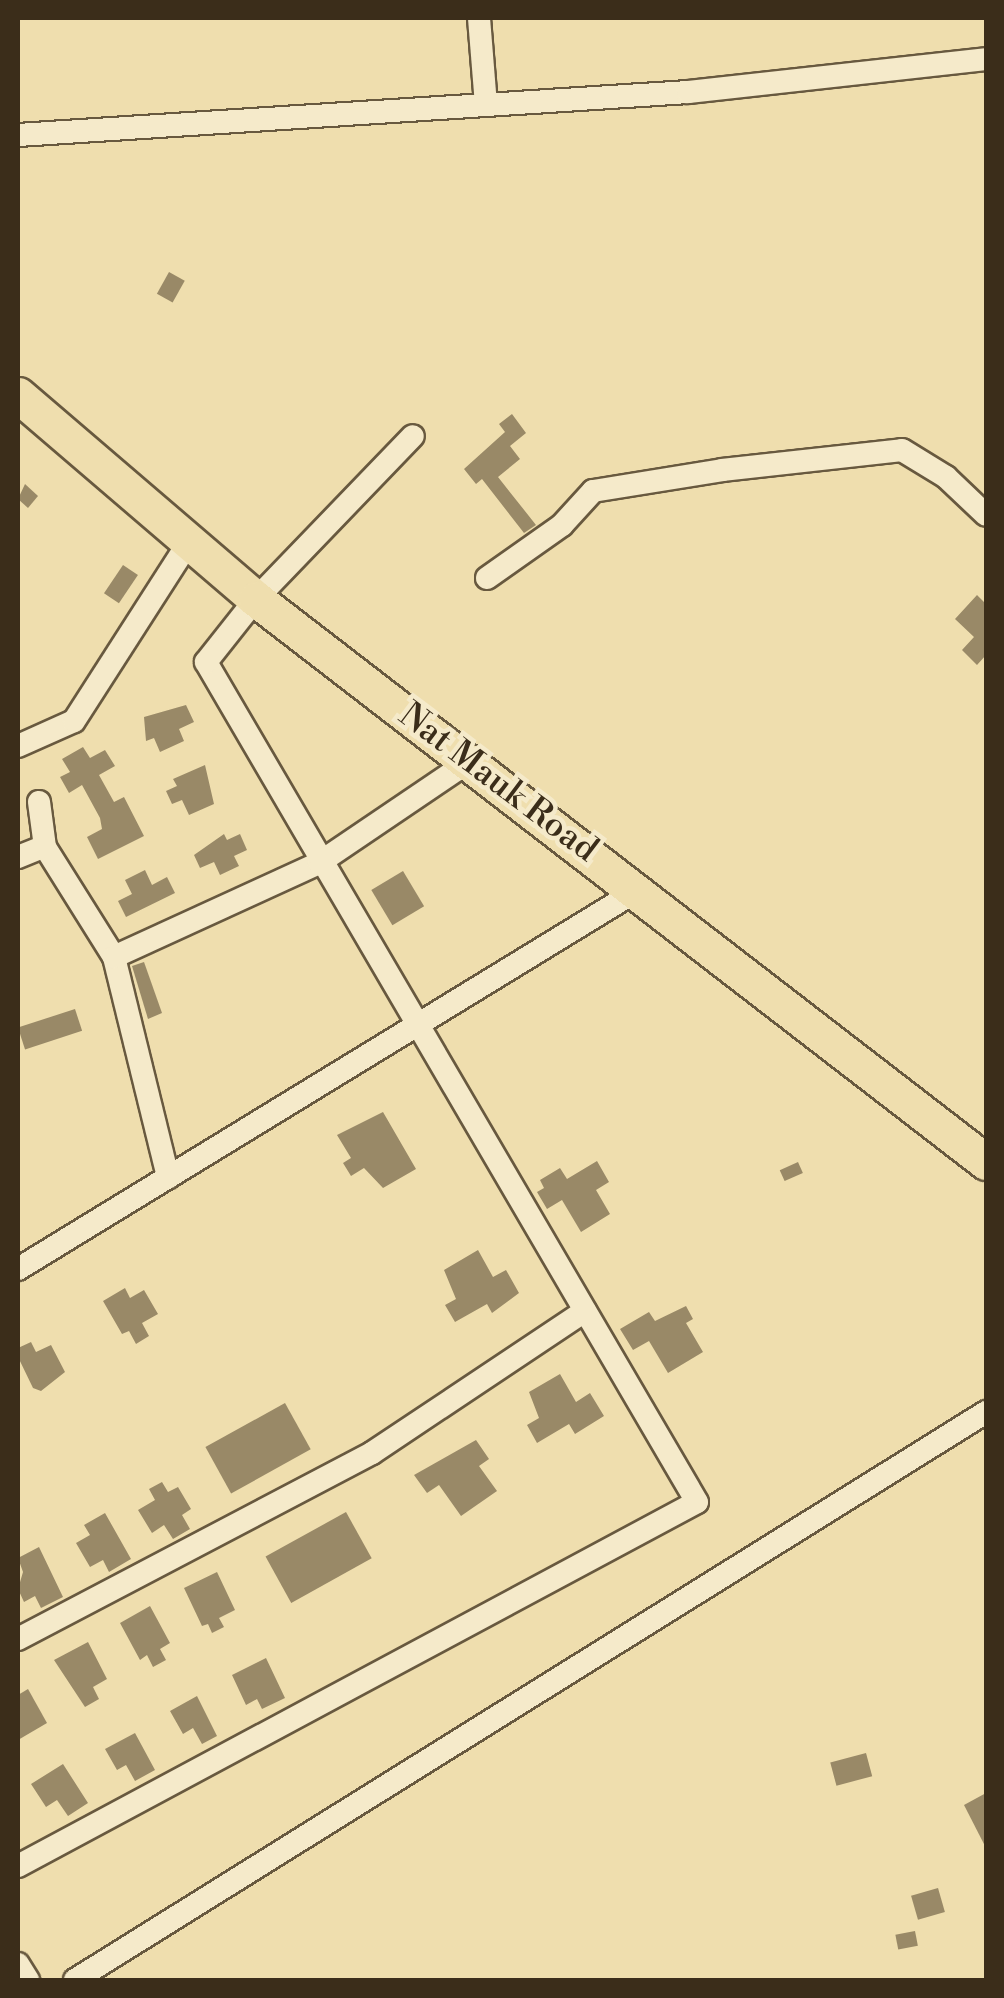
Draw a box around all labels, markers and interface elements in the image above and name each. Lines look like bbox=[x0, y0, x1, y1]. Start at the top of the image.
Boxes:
street label: Nat Mauk Road bbox=[390, 695, 606, 871]

